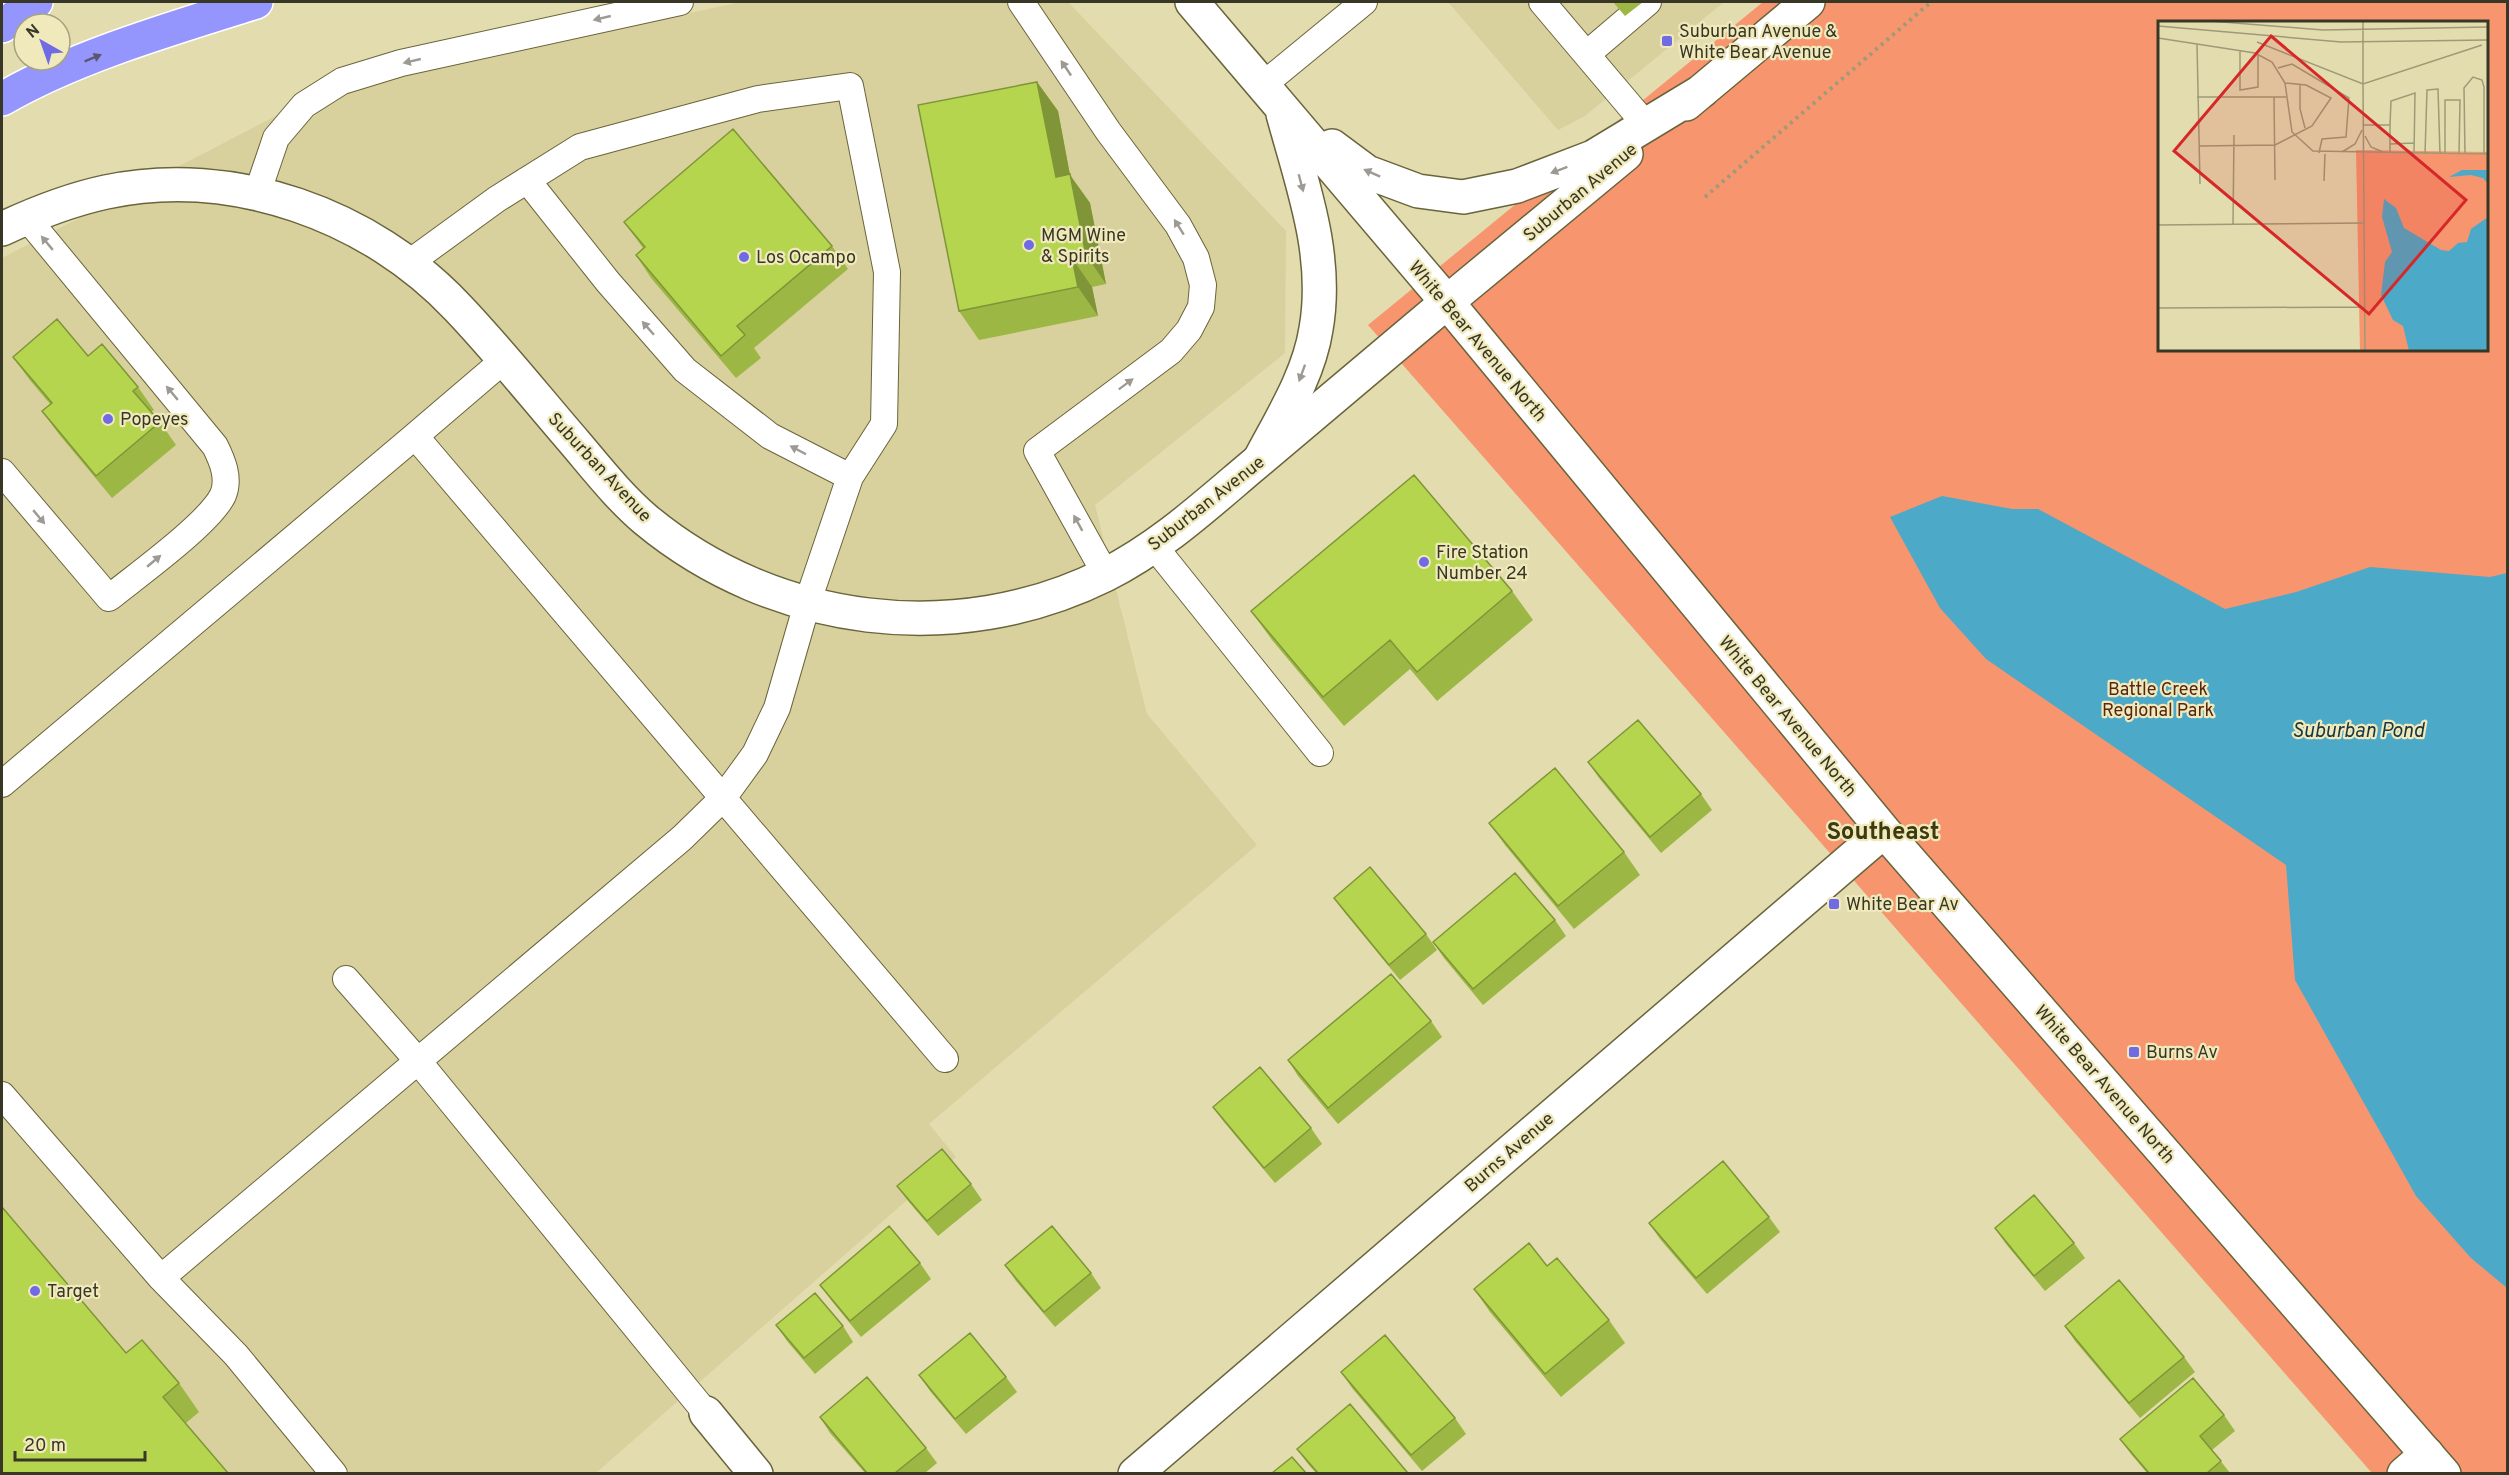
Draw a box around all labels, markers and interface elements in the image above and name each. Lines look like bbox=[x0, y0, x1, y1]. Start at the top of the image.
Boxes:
north arrow bbox=[12, 12, 72, 72]
one-way arrow bbox=[593, 14, 612, 24]
text: N bbox=[23, 21, 44, 43]
place label: Suburban Avenue & White Bear Avenue bbox=[1679, 21, 1838, 65]
inset map bbox=[2158, 21, 2488, 351]
marker: Suburban Avenue & White Bear Avenue bbox=[1660, 34, 1674, 48]
one-way arrow bbox=[84, 53, 102, 62]
one-way arrow bbox=[402, 57, 421, 66]
one-way arrow bbox=[1061, 60, 1072, 76]
street label: Suburban Avenue bbox=[1519, 139, 1643, 248]
one-way arrow bbox=[1550, 166, 1568, 175]
one-way arrow bbox=[1363, 169, 1380, 178]
one-way arrow bbox=[1297, 174, 1307, 192]
one-way arrow bbox=[1173, 219, 1184, 235]
place label: MGM Wine & Spirits bbox=[1041, 225, 1126, 269]
one-way arrow bbox=[41, 235, 54, 251]
marker: MGM Wine & Spirits bbox=[1022, 238, 1036, 252]
place label: Los Ocampo bbox=[756, 247, 856, 270]
marker: Los Ocampo bbox=[737, 250, 751, 264]
street label: White Bear Avenue North bbox=[1403, 257, 1551, 427]
one-way arrow bbox=[642, 321, 655, 336]
one-way arrow bbox=[1296, 364, 1306, 382]
one-way arrow bbox=[1118, 378, 1134, 390]
one-way arrow bbox=[165, 385, 178, 401]
street label: Suburban Avenue bbox=[542, 408, 656, 528]
place label: Popeyes bbox=[120, 409, 189, 432]
marker: Popeyes bbox=[101, 412, 115, 426]
one-way arrow bbox=[789, 446, 807, 456]
street label: Suburban Avenue bbox=[1144, 451, 1270, 557]
one-way arrow bbox=[33, 509, 46, 525]
one-way arrow bbox=[1073, 515, 1083, 532]
place label: Fire Station Number 24 bbox=[1436, 542, 1529, 586]
one-way arrow bbox=[146, 555, 161, 568]
marker: Fire Station Number 24 bbox=[1417, 555, 1431, 569]
street label: White Bear Avenue North bbox=[1713, 632, 1861, 802]
park label: Battle Creek Regional Park bbox=[2102, 679, 2214, 723]
water label: Suburban Pond bbox=[2292, 719, 2425, 745]
district label: Southeast bbox=[1827, 818, 1939, 848]
place label: White Bear Av bbox=[1846, 894, 1959, 917]
marker: White Bear Av bbox=[1827, 897, 1841, 911]
street label: White Bear Avenue North bbox=[2029, 1001, 2179, 1169]
place label: Burns Av bbox=[2146, 1042, 2218, 1065]
marker: Burns Av bbox=[2127, 1045, 2141, 1059]
street label: Burns Avenue bbox=[1460, 1108, 1560, 1198]
place label: Target bbox=[47, 1281, 99, 1304]
marker: Target bbox=[28, 1284, 42, 1298]
scale bar bbox=[15, 1424, 146, 1462]
text: 20 m bbox=[24, 1435, 66, 1458]

